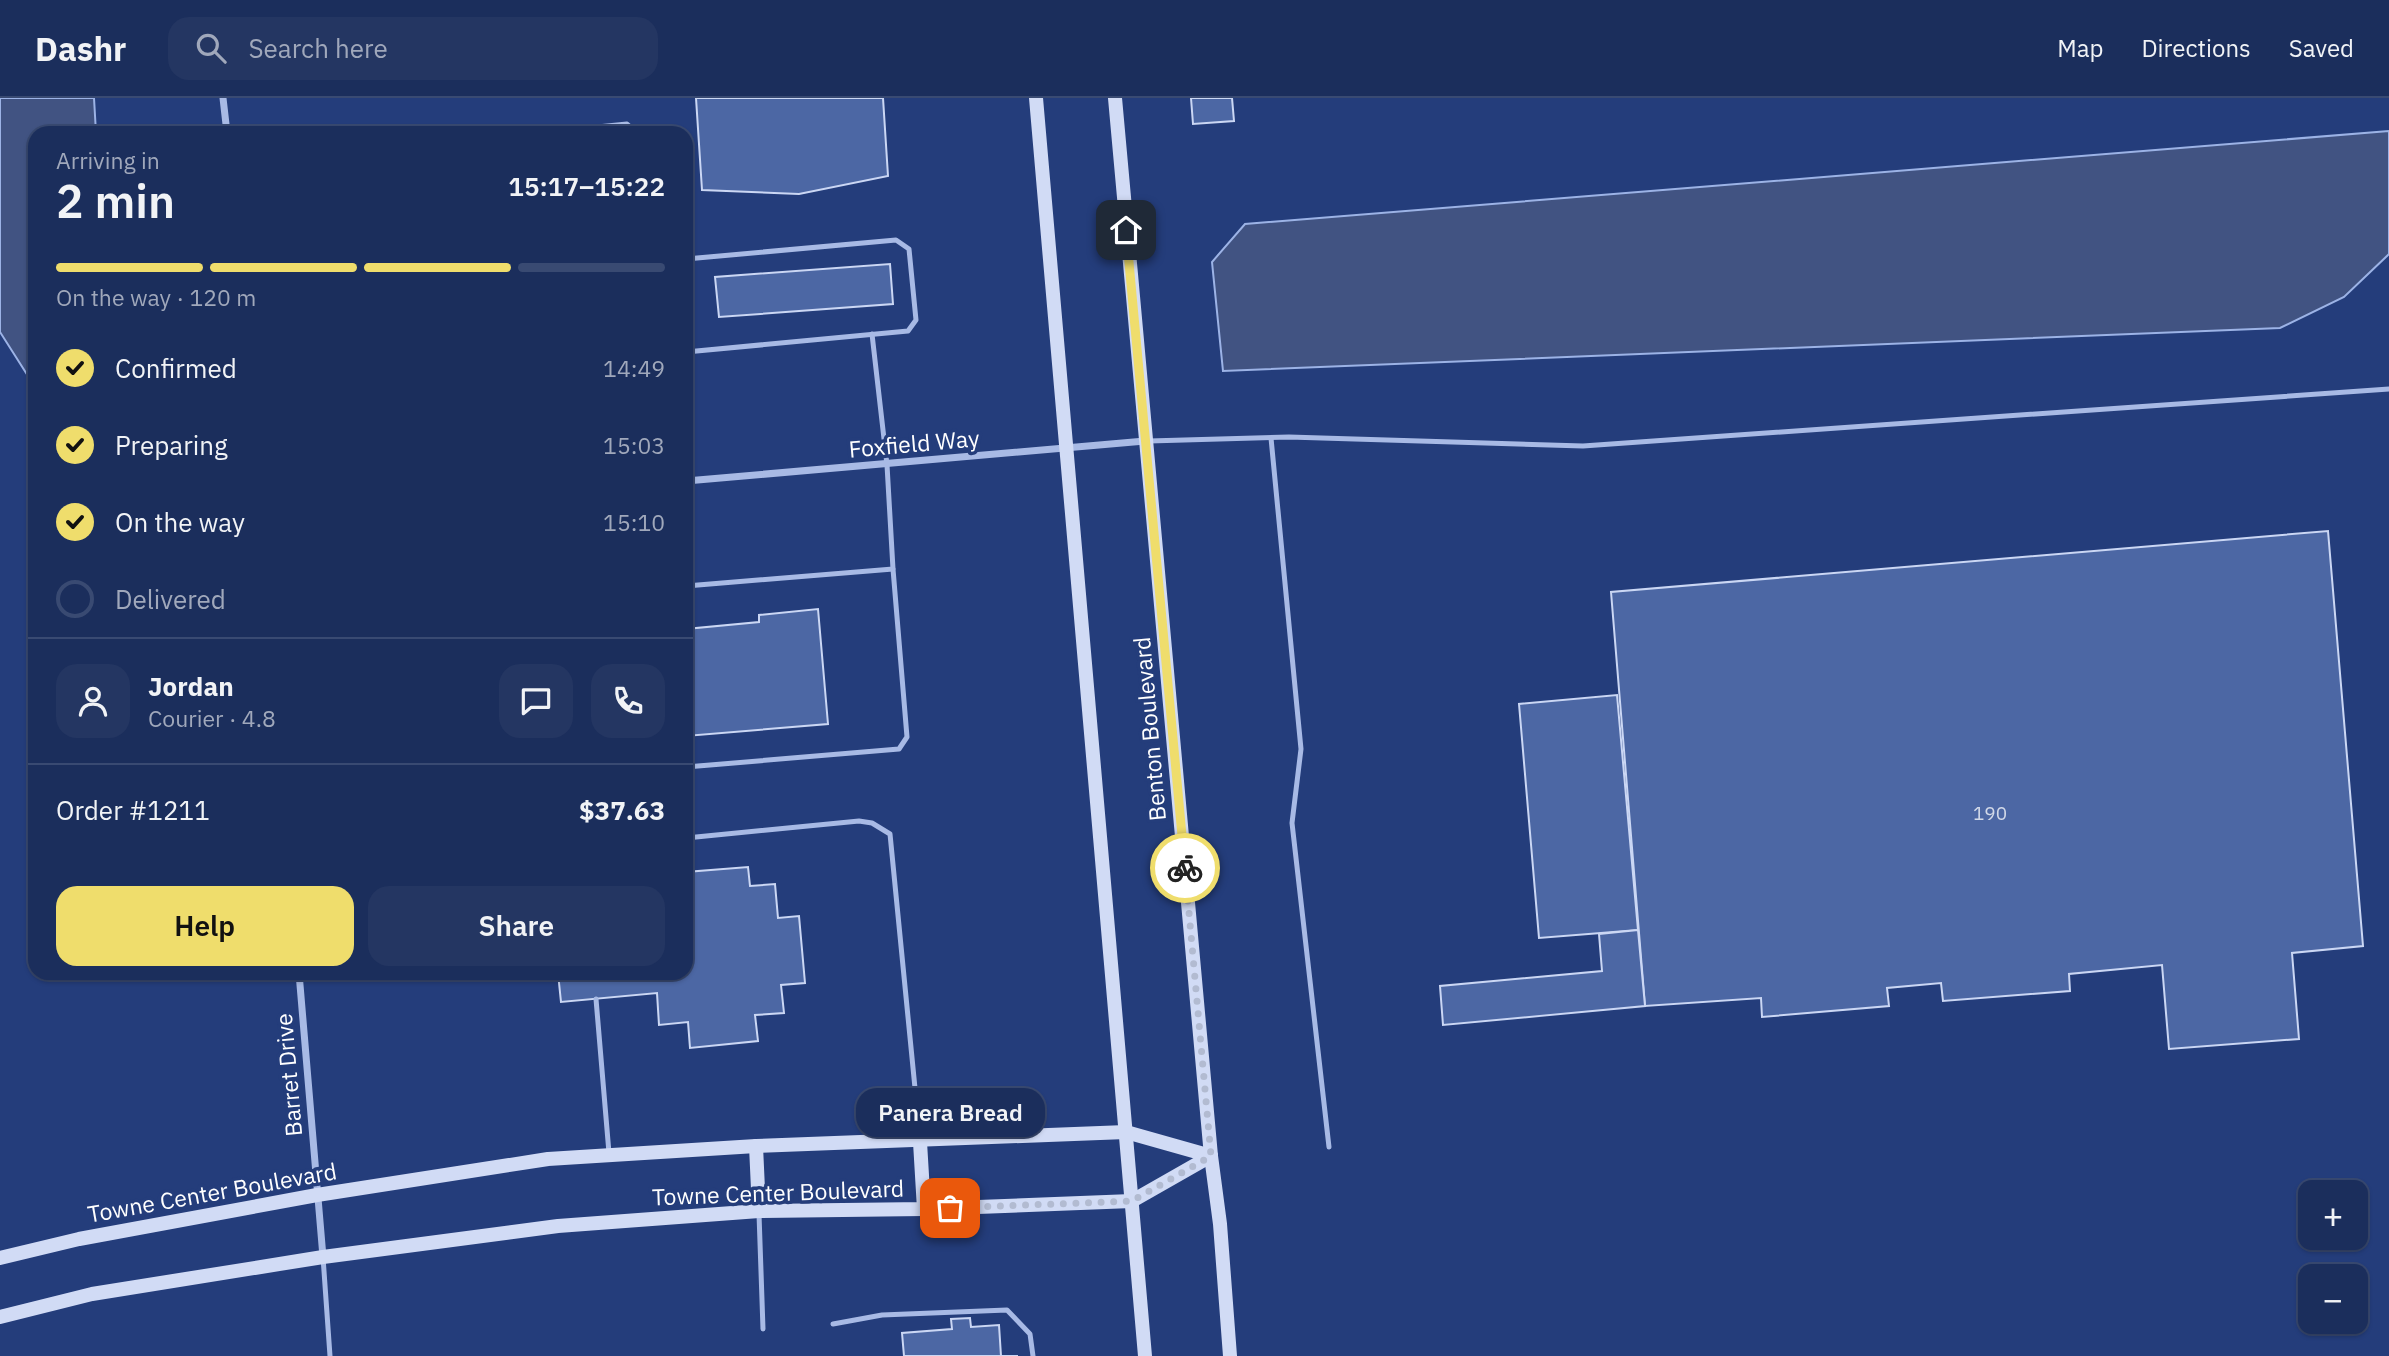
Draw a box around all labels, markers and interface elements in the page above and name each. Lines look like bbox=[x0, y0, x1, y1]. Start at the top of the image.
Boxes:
search box bbox=[168, 17, 658, 80]
text: Dashr bbox=[35, 27, 126, 70]
icon: search bbox=[192, 29, 230, 67]
text: Search here bbox=[248, 31, 388, 65]
text: Map bbox=[2057, 32, 2103, 64]
text: Directions bbox=[2141, 32, 2251, 64]
text: Saved bbox=[2289, 32, 2354, 64]
text: Arriving in bbox=[56, 145, 160, 175]
text: 15:17–15:22 bbox=[508, 169, 665, 203]
text: 2 min bbox=[56, 171, 175, 231]
pin bbox=[1096, 200, 1156, 260]
icon: home bbox=[1107, 211, 1145, 249]
text: On the way · 120 m bbox=[56, 282, 256, 312]
icon: check bbox=[56, 349, 94, 387]
text: Confirmed bbox=[115, 351, 237, 385]
text: 14:49 bbox=[603, 353, 665, 383]
street label: Foxfield Way bbox=[847, 422, 981, 464]
icon: check bbox=[56, 426, 94, 464]
text: Preparing bbox=[115, 428, 228, 462]
text: 15:03 bbox=[603, 430, 665, 460]
icon: check bbox=[56, 503, 94, 541]
text: On the way bbox=[115, 505, 245, 539]
text: 15:10 bbox=[603, 507, 665, 537]
text: Delivered bbox=[115, 582, 226, 616]
street label: Benton Boulevard bbox=[1126, 636, 1172, 822]
button: person bbox=[56, 664, 130, 738]
button: chat bbox=[499, 664, 573, 738]
button: phone bbox=[591, 664, 665, 738]
text: Jordan bbox=[148, 669, 234, 703]
text: Courier · 4.8 bbox=[148, 703, 276, 733]
text: Order #1211 bbox=[56, 793, 210, 827]
text: $37.63 bbox=[579, 793, 665, 827]
house number: 190 bbox=[1973, 801, 2007, 825]
courier bbox=[1150, 833, 1220, 903]
icon: bike bbox=[1166, 849, 1204, 887]
button: Help bbox=[56, 886, 354, 966]
button: Share bbox=[368, 886, 665, 966]
street label: Barret Drive bbox=[268, 1012, 308, 1138]
callout: Panera Bread bbox=[856, 1089, 1044, 1138]
text: Panera Bread bbox=[878, 1097, 1023, 1127]
street label: Towne Center Boulevard bbox=[85, 1155, 339, 1229]
street label: Towne Center Boulevard bbox=[651, 1173, 905, 1211]
pin bbox=[920, 1178, 980, 1238]
map controls bbox=[2298, 1180, 2368, 1334]
button: + bbox=[2298, 1180, 2368, 1250]
icon: bag bbox=[931, 1189, 969, 1227]
button: − bbox=[2298, 1264, 2368, 1334]

